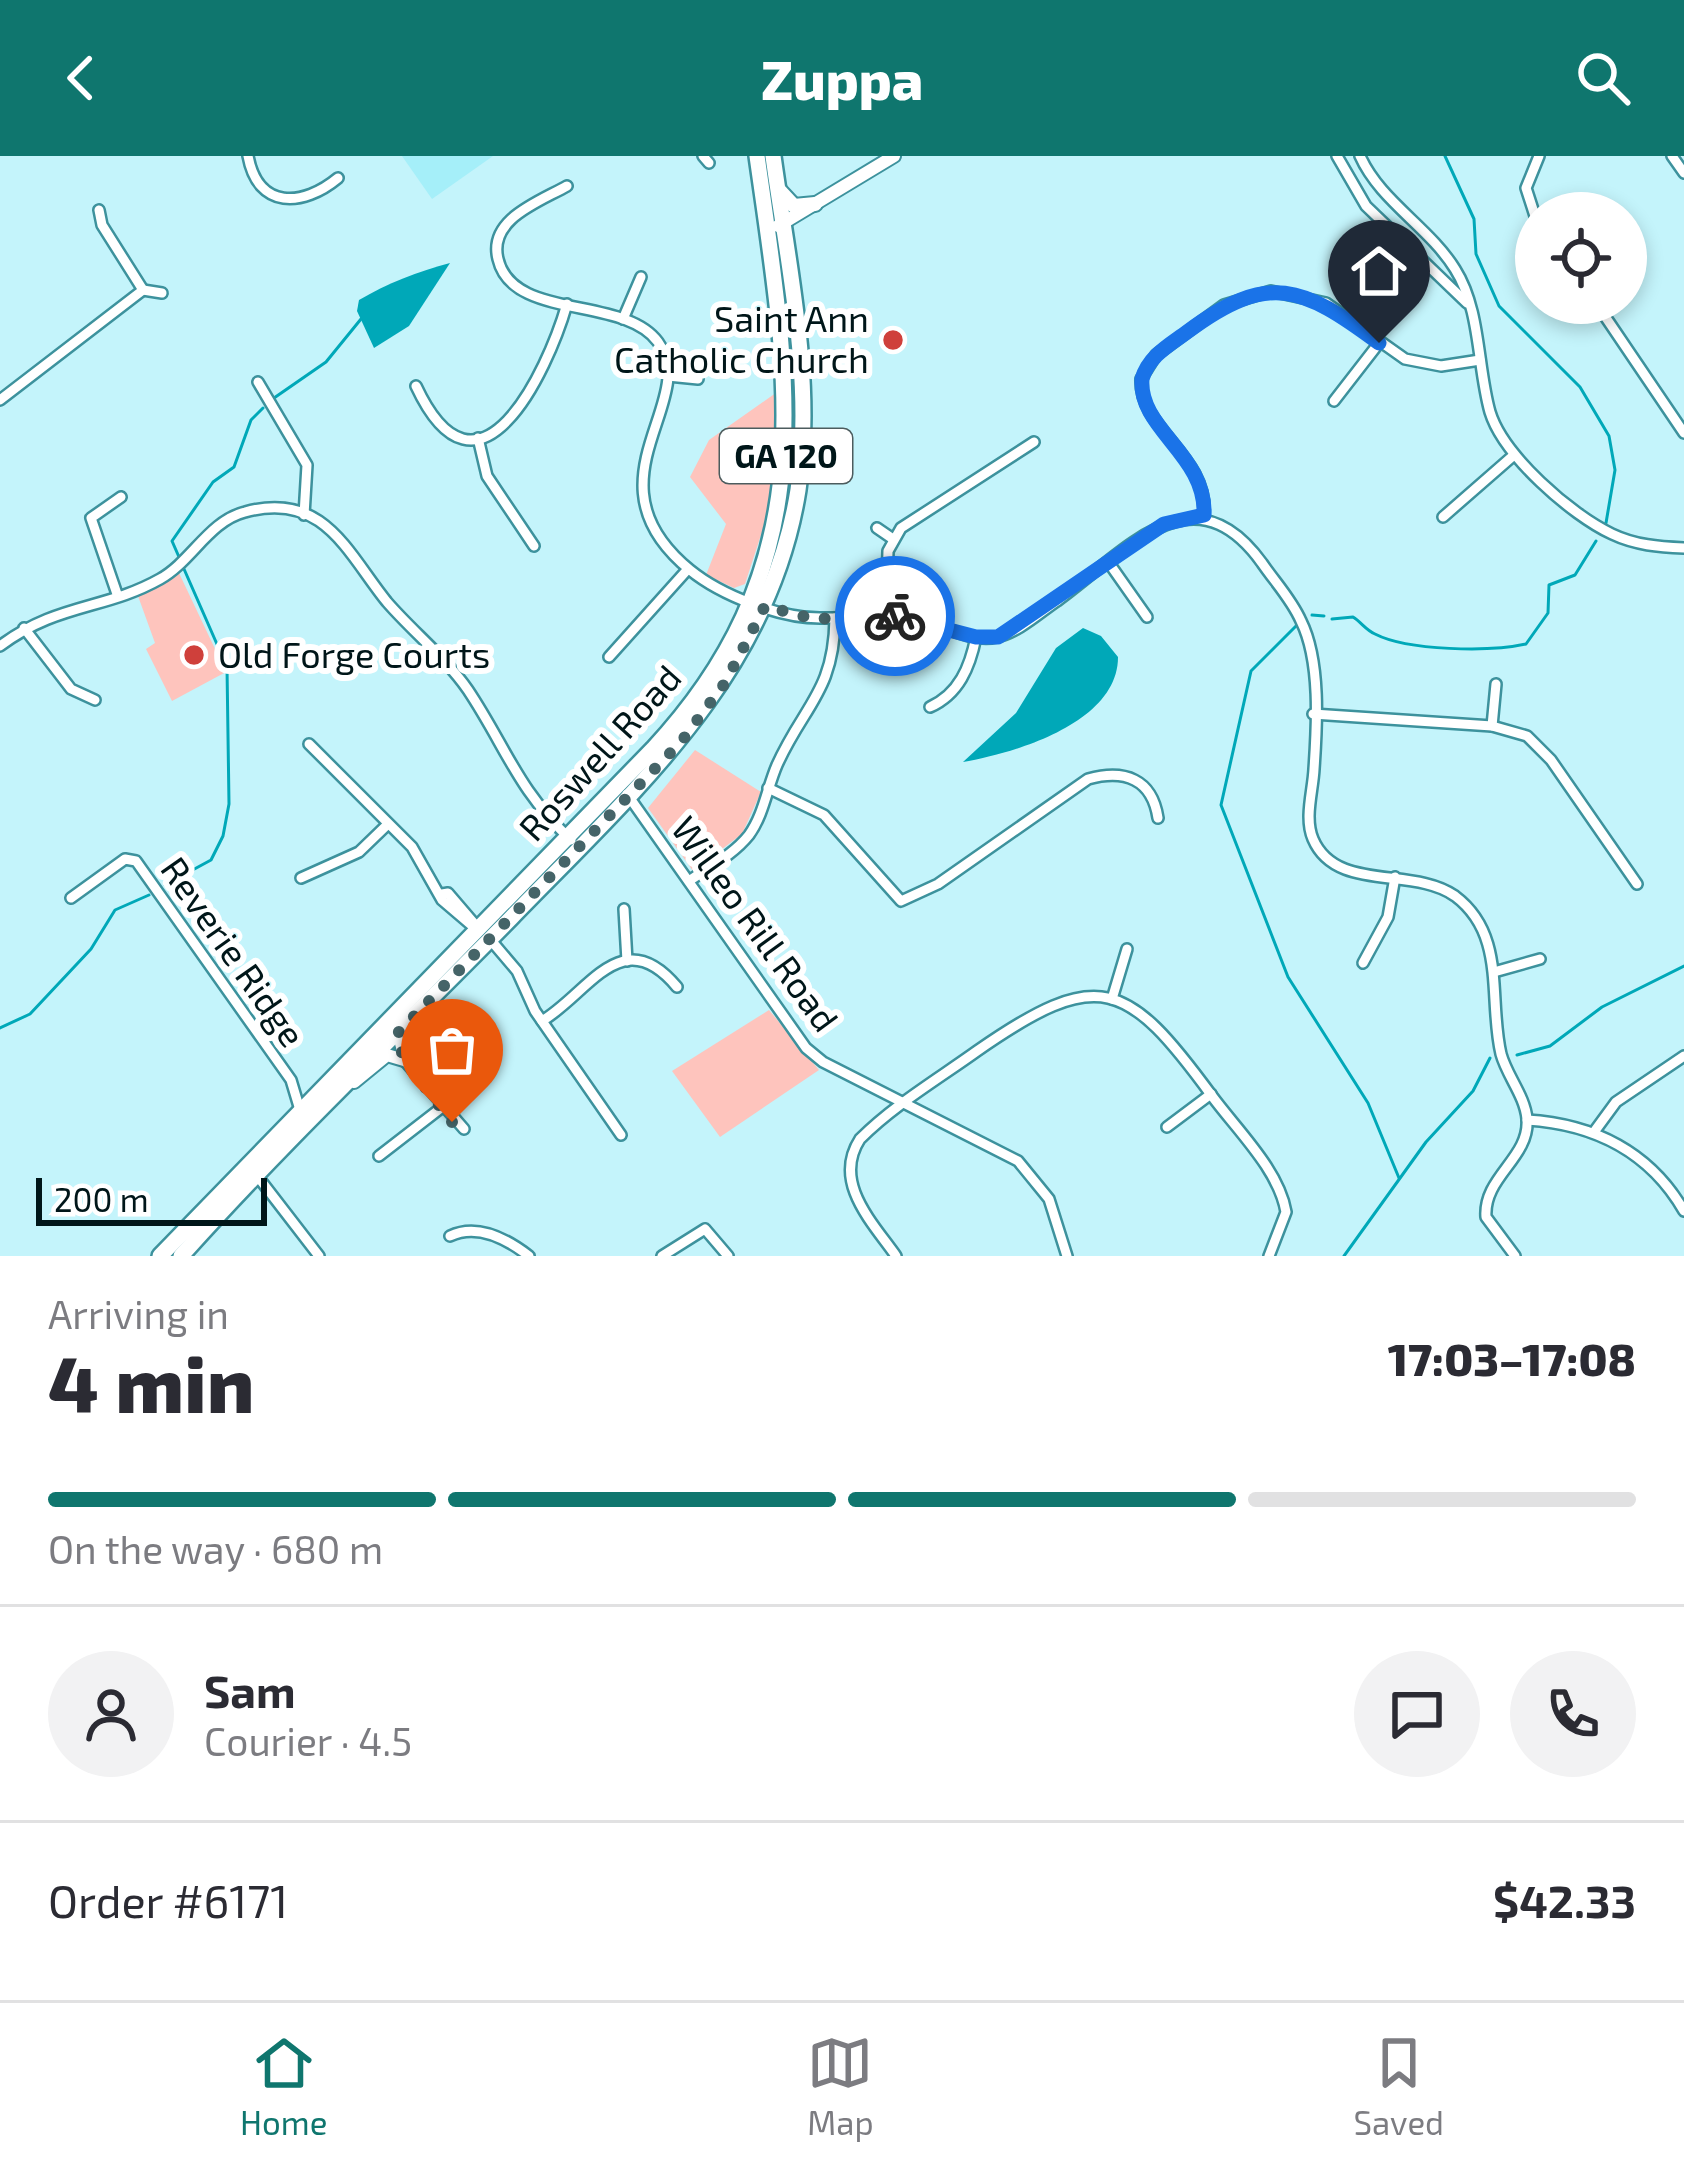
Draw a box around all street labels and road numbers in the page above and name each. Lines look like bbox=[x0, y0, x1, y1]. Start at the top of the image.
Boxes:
road number: GA 120 bbox=[720, 429, 852, 483]
street label: Roswell Road bbox=[509, 655, 689, 849]
street label: Willeo Rill Road bbox=[664, 807, 849, 1039]
street label: Reverie Ridge bbox=[153, 848, 315, 1054]

